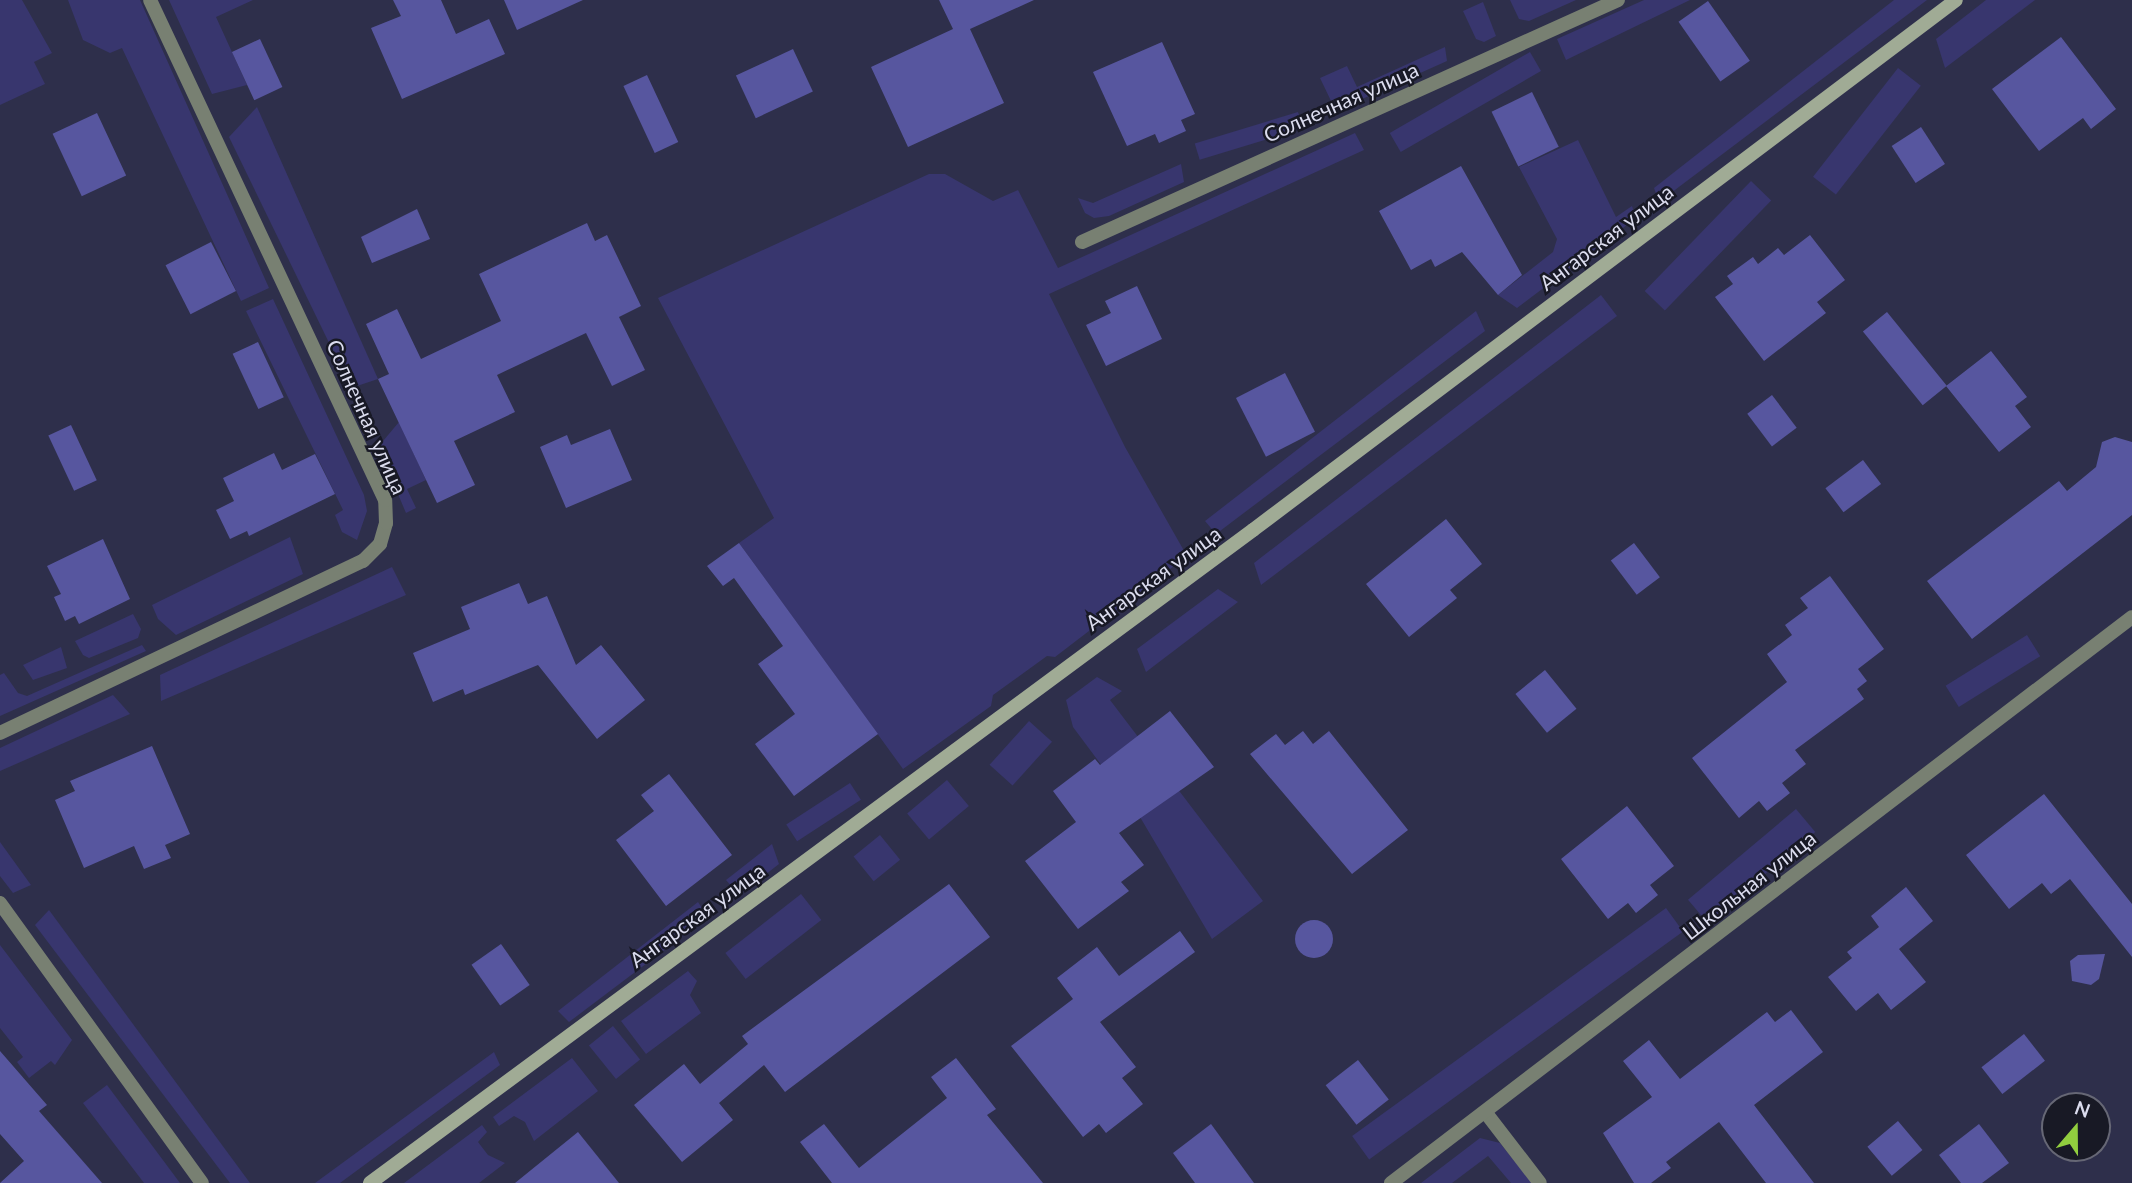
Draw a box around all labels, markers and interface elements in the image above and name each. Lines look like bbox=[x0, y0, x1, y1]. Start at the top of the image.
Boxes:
street label: Солнечная улица bbox=[1260, 57, 1422, 147]
street label: Ангарская улица bbox=[1534, 178, 1678, 296]
street label: Солнечная улица bbox=[322, 336, 412, 498]
street label: Ангарская улица bbox=[1080, 520, 1226, 636]
street label: Школьная улица bbox=[1677, 825, 1821, 945]
street label: Ангарская улица bbox=[624, 857, 770, 973]
north arrow bbox=[2041, 1092, 2111, 1162]
text: N bbox=[2072, 1095, 2093, 1122]

